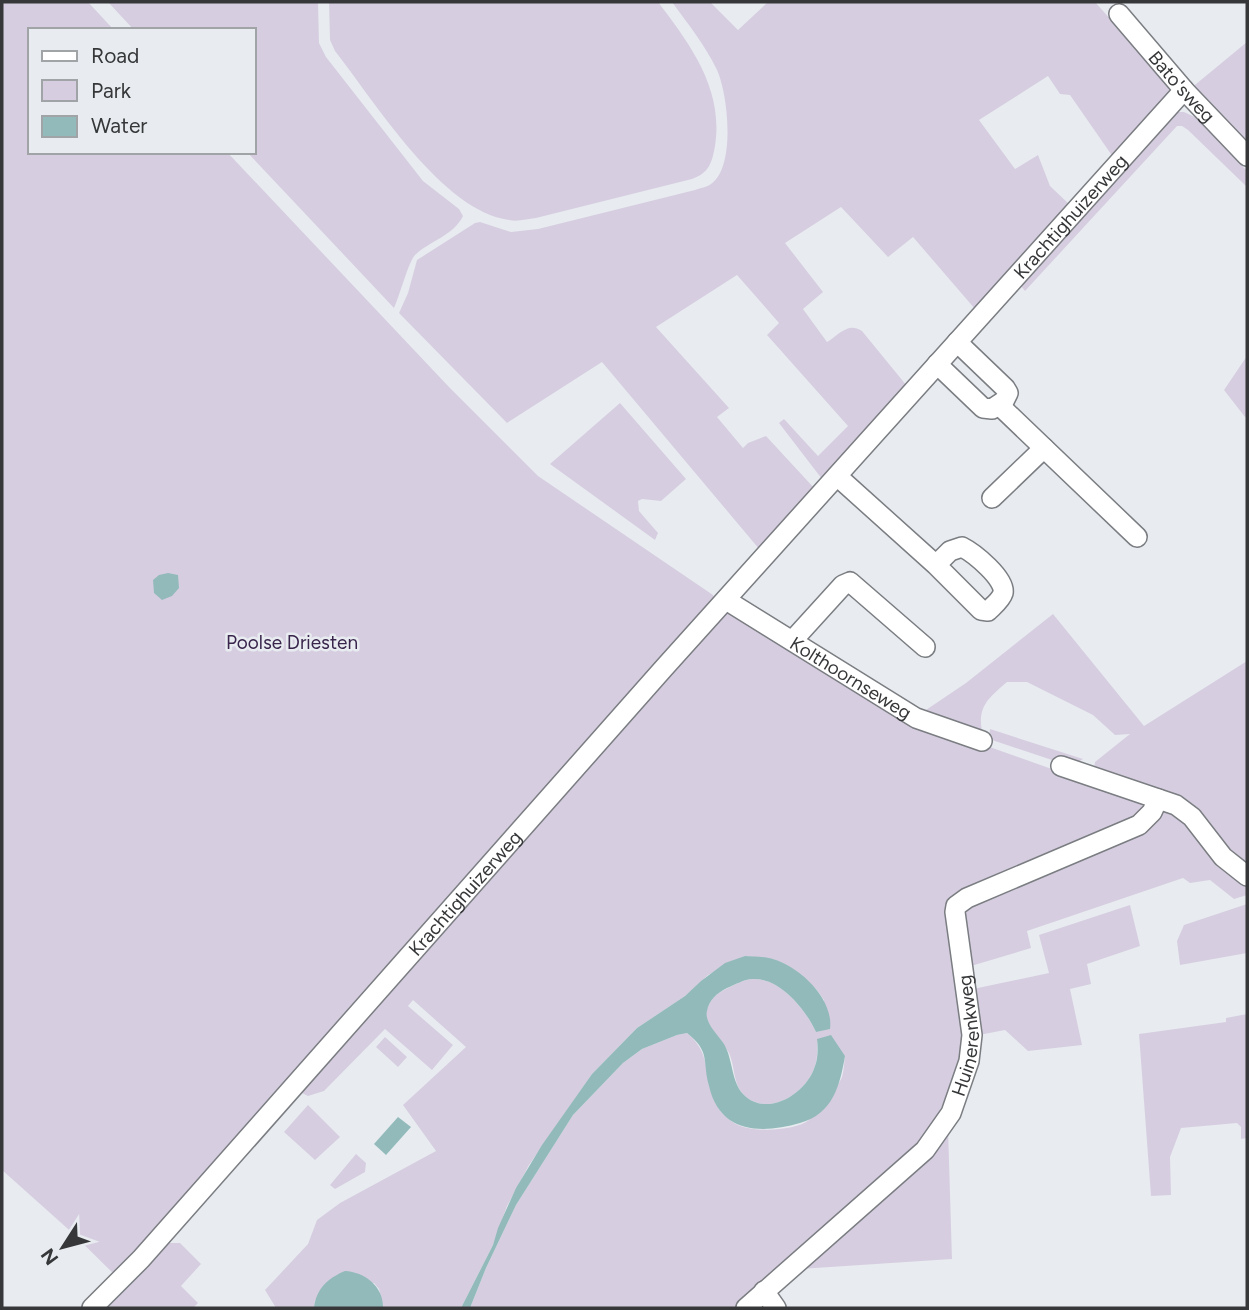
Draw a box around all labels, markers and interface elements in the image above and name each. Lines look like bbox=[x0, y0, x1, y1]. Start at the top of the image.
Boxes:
legend bbox=[28, 28, 256, 154]
text: Road bbox=[91, 43, 139, 68]
street label: Bato'sweg bbox=[1144, 46, 1220, 127]
text: Park bbox=[91, 78, 132, 103]
text: Water bbox=[91, 113, 147, 138]
street label: Krachtighuizerweg bbox=[1009, 150, 1133, 284]
park label: Poolse Driesten bbox=[226, 631, 358, 654]
street label: Kolthoornseweg bbox=[786, 632, 916, 724]
street label: Krachtighuizerweg bbox=[404, 826, 527, 961]
street label: Huinerenkweg bbox=[947, 974, 984, 1099]
north arrow bbox=[28, 1212, 98, 1282]
text: N bbox=[36, 1244, 63, 1269]

